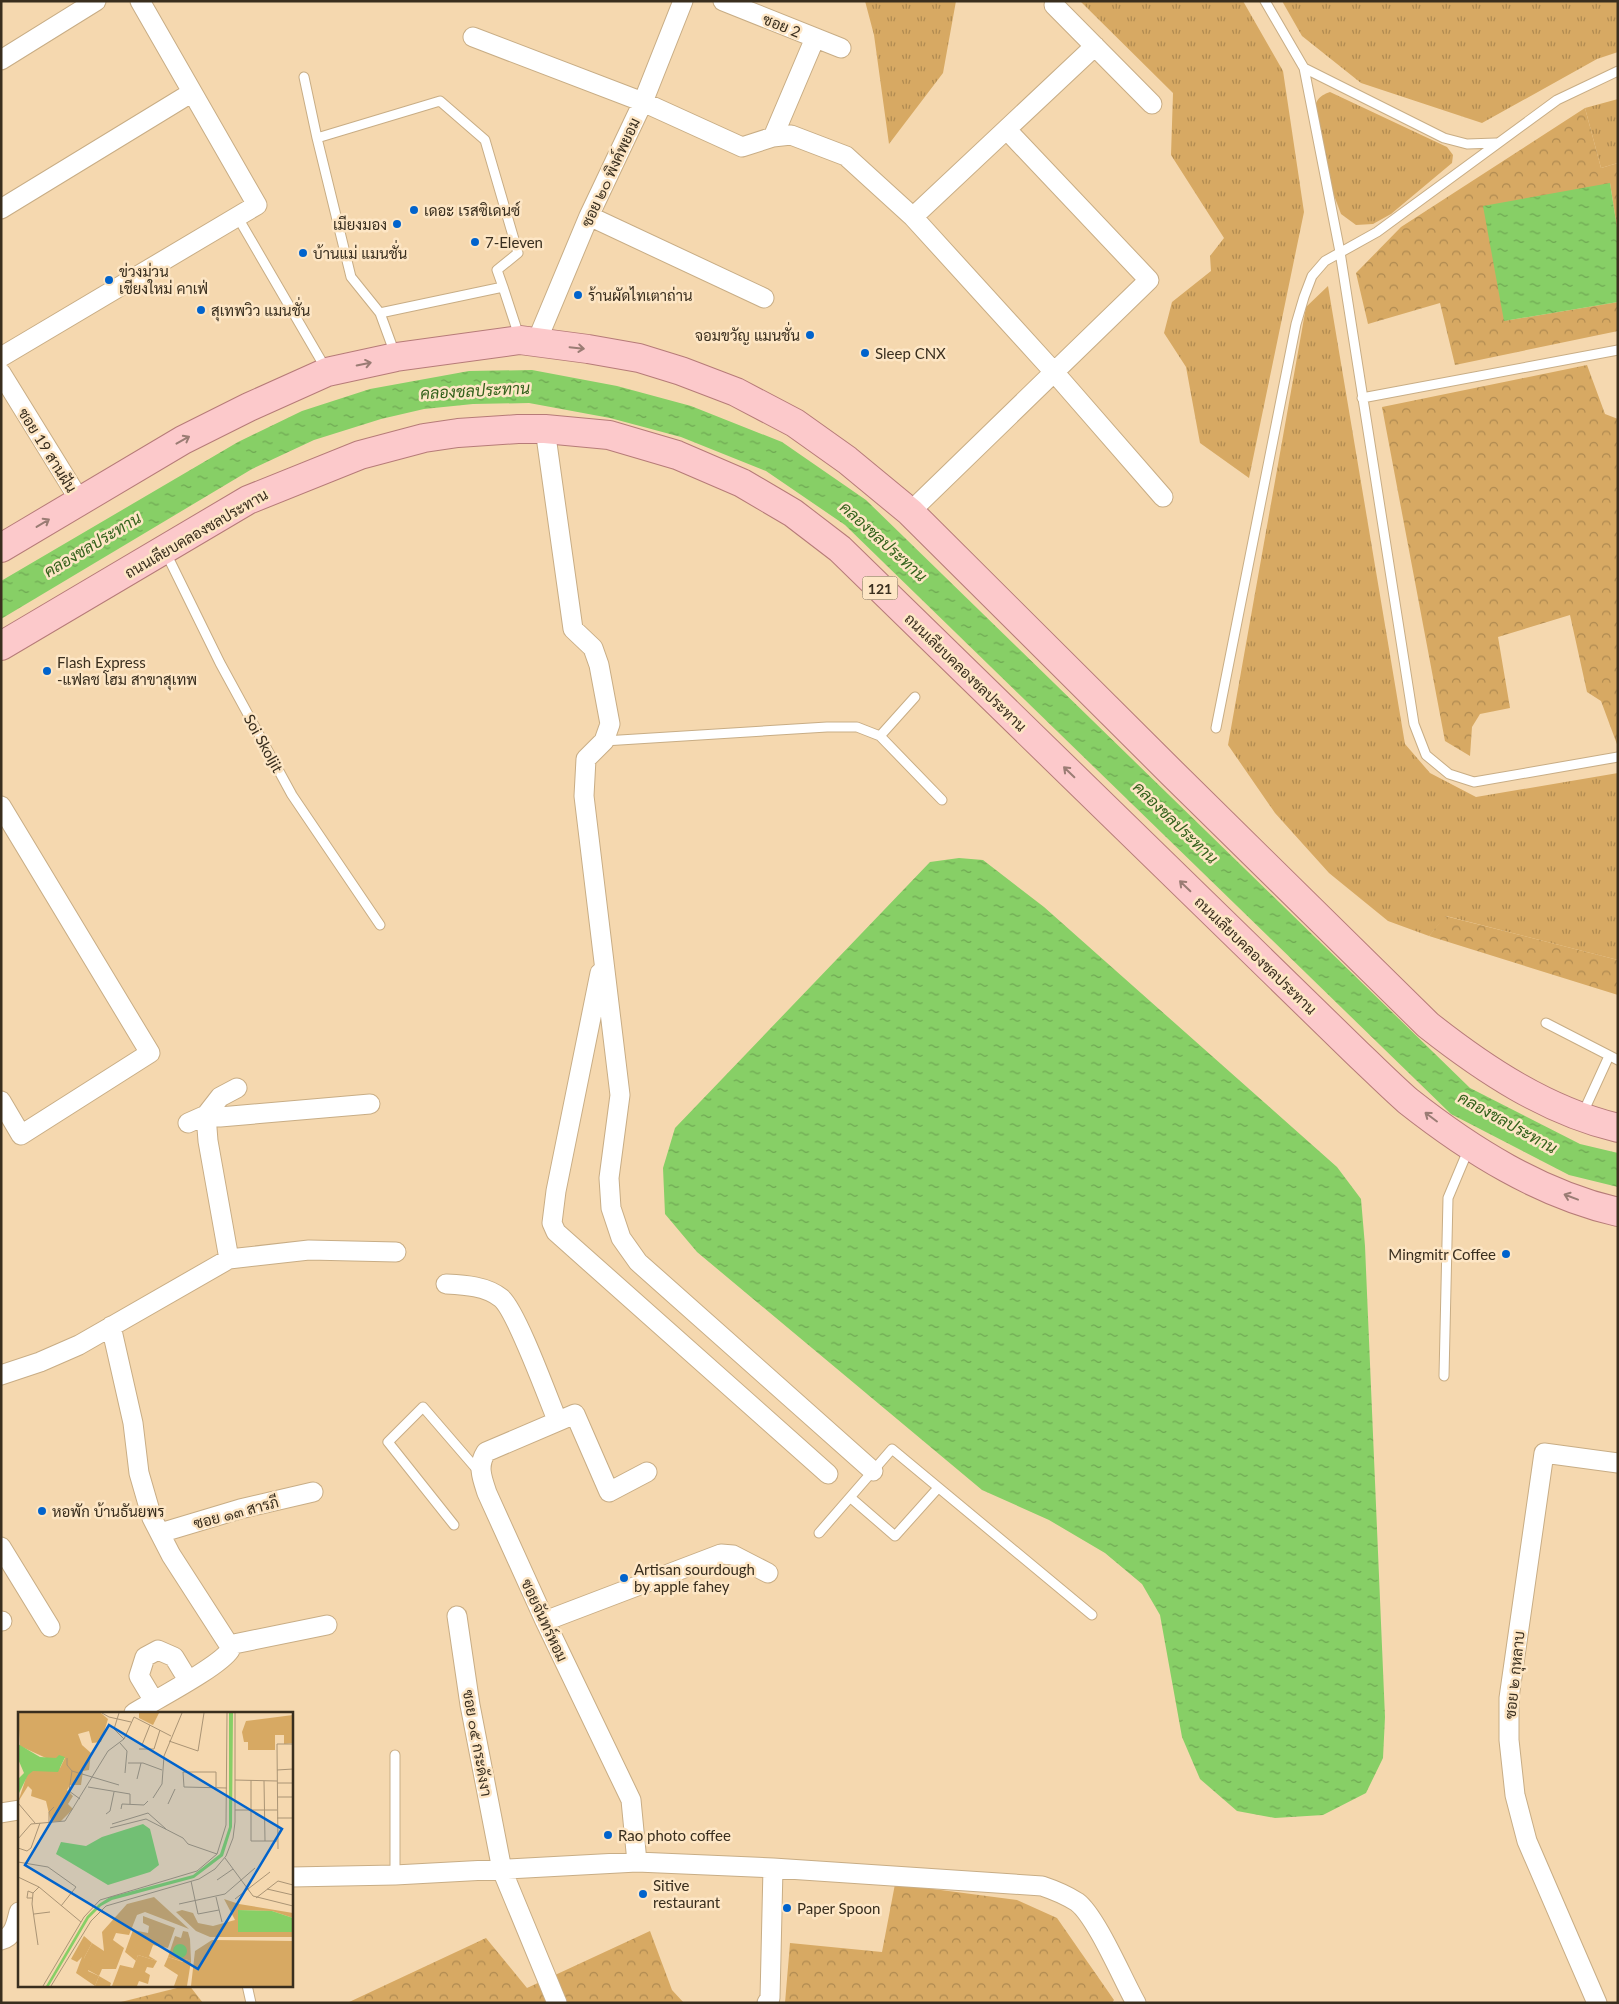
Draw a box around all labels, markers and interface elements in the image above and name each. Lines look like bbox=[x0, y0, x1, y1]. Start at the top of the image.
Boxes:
street label: ซอย 2 bbox=[760, 9, 804, 41]
street label: ซอย ๒๐ พิงค์พยอม bbox=[577, 114, 643, 230]
place label: เดอะ เรสซิเดนซ์ bbox=[424, 201, 520, 219]
marker: เดอะ เรสซิเดนซ์ bbox=[408, 204, 420, 216]
place label: เมียงมอง bbox=[333, 215, 387, 233]
marker: เมียงมอง bbox=[391, 218, 403, 230]
place label: 7-Eleven bbox=[485, 233, 543, 251]
marker: 7-Eleven bbox=[469, 236, 481, 248]
place label: บ้านแม่ แมนชั่น bbox=[313, 239, 407, 262]
marker: บ้านแม่ แมนชั่น bbox=[297, 247, 309, 259]
place label: ข่วงม่วน เชียงใหม่ คาเฟ่ bbox=[119, 262, 208, 297]
marker: ข่วงม่วน เชียงใหม่ คาเฟ่ bbox=[103, 274, 115, 286]
place label: ร้านผัดไทเตาถ่าน bbox=[588, 286, 693, 304]
marker: ร้านผัดไทเตาถ่าน bbox=[572, 289, 584, 301]
place label: สุเทพวิว แมนชั่น bbox=[211, 296, 310, 322]
marker: สุเทพวิว แมนชั่น bbox=[195, 304, 207, 316]
place label: จอมขวัญ แมนชั่น bbox=[695, 321, 800, 345]
marker: จอมขวัญ แมนชั่น bbox=[804, 329, 816, 341]
one-way arrow bbox=[568, 343, 584, 353]
place label: Sleep CNX bbox=[875, 344, 946, 362]
marker: Sleep CNX bbox=[859, 347, 871, 359]
one-way arrow bbox=[356, 359, 372, 368]
water label: คลองชลประทาน bbox=[420, 378, 530, 402]
street label: ซอย 19 สานฝัน bbox=[15, 404, 81, 496]
one-way arrow bbox=[175, 435, 190, 445]
street label: ถนนเลียบคลองชลประทาน bbox=[121, 485, 271, 581]
water label: คลองชลประทาน bbox=[837, 497, 931, 585]
water label: คลองชลประทาน bbox=[40, 508, 144, 580]
one-way arrow bbox=[36, 517, 50, 527]
road number: 121 bbox=[862, 576, 898, 600]
street label: ถนนเลียบคลองชลประทาน bbox=[901, 609, 1031, 735]
place label: Flash Express -แฟลช โฮม สาขาสุเทพ bbox=[57, 653, 197, 691]
marker: Flash Express -แฟลช โฮม สาขาสุเทพ bbox=[41, 665, 53, 677]
street label: Soi Skoljit bbox=[241, 711, 288, 776]
one-way arrow bbox=[1063, 766, 1075, 779]
water label: คลองชลประทาน bbox=[1130, 777, 1222, 867]
one-way arrow bbox=[1179, 880, 1192, 892]
street label: ถนนเลียบคลองชลประทาน bbox=[1191, 892, 1321, 1018]
water label: คลองชลประทาน bbox=[1455, 1087, 1561, 1157]
one-way arrow bbox=[1425, 1112, 1438, 1123]
one-way arrow bbox=[1564, 1192, 1580, 1201]
place label: Mingmitr Coffee bbox=[1388, 1245, 1496, 1263]
marker: Mingmitr Coffee bbox=[1500, 1248, 1512, 1260]
street label: ซอย ๑๓ สารภี bbox=[191, 1492, 281, 1532]
place label: หอพัก บ้านธันยพร bbox=[52, 1502, 164, 1520]
marker: หอพัก บ้านธันยพร bbox=[36, 1505, 48, 1517]
place label: Artisan sourdough by apple fahey bbox=[634, 1560, 755, 1595]
marker: Artisan sourdough by apple fahey bbox=[618, 1572, 630, 1584]
street label: ซอยจันทร์หอม bbox=[518, 1576, 572, 1664]
street label: ซอย ๒ กุหลาบ bbox=[1500, 1630, 1531, 1720]
street label: ซอย ๐๕ กระดังงา bbox=[460, 1688, 496, 1798]
inset map bbox=[18, 1712, 292, 1986]
place label: Rao photo coffee bbox=[618, 1826, 731, 1844]
marker: Rao photo coffee bbox=[602, 1829, 614, 1841]
place label: Sitive restaurant bbox=[653, 1876, 721, 1911]
marker: Sitive restaurant bbox=[637, 1888, 649, 1900]
place label: Paper Spoon bbox=[797, 1899, 880, 1917]
marker: Paper Spoon bbox=[781, 1902, 793, 1914]

